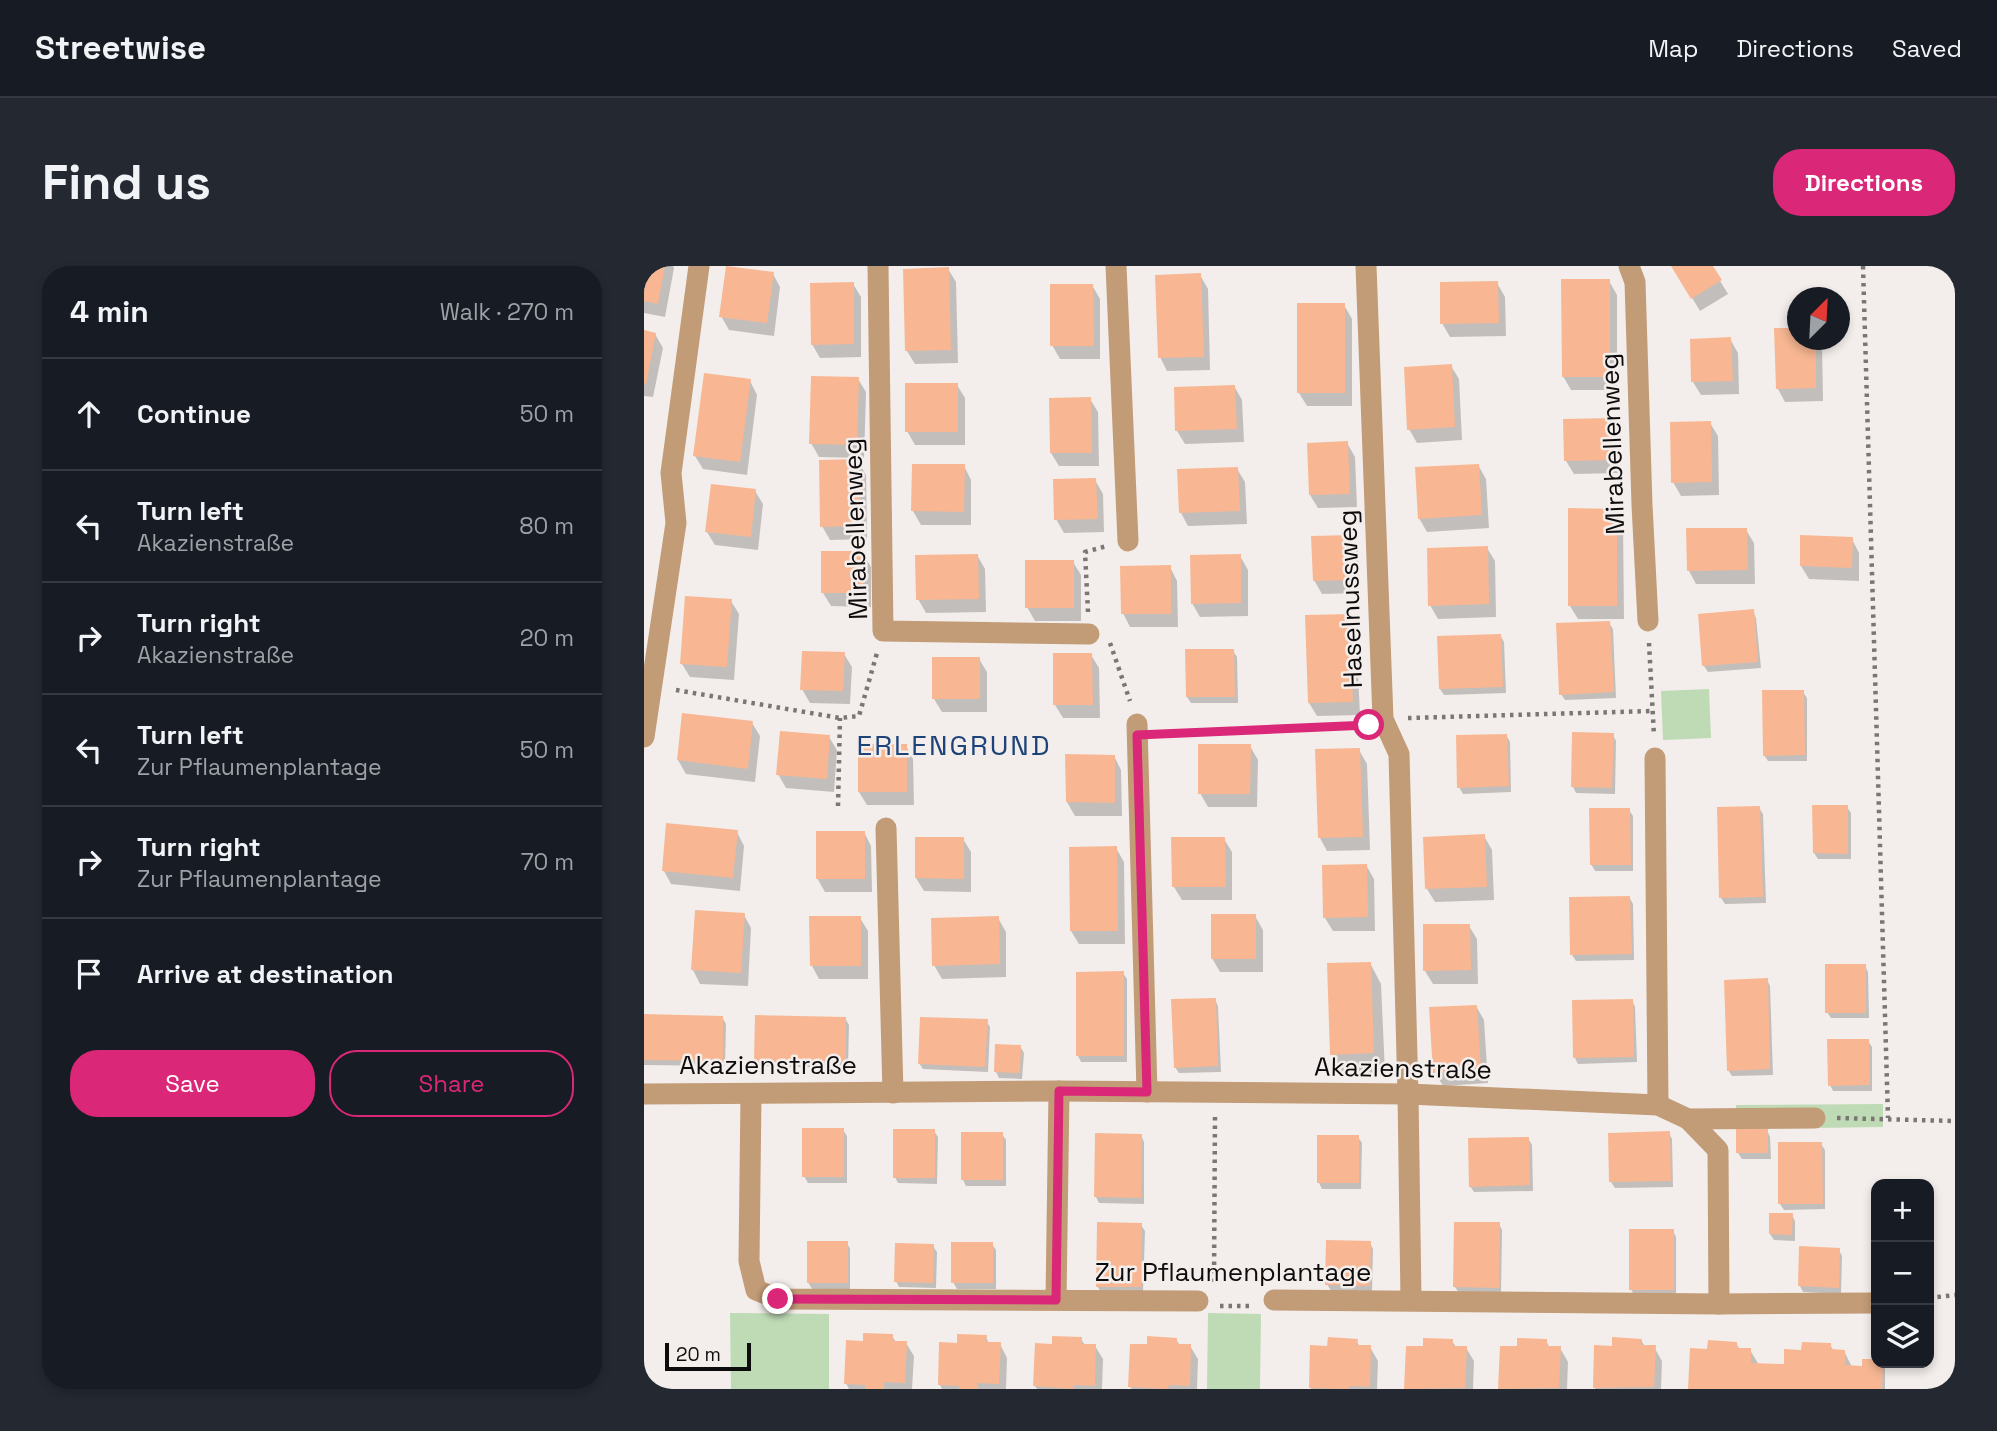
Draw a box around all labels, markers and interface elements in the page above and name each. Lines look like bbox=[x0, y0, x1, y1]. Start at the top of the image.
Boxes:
text: Streetwise bbox=[35, 27, 206, 69]
text: Map bbox=[1648, 33, 1698, 64]
text: Directions bbox=[1736, 33, 1854, 64]
text: Saved bbox=[1892, 33, 1962, 64]
button: Directions bbox=[1773, 149, 1955, 216]
text: Find us bbox=[42, 151, 211, 213]
north arrow bbox=[1787, 287, 1850, 350]
text: 4 min bbox=[70, 292, 149, 331]
text: Walk · 270 m bbox=[440, 297, 574, 327]
street label: Mirabellenweg bbox=[1592, 353, 1632, 535]
icon: ahead bbox=[70, 395, 108, 433]
text: Continue bbox=[137, 397, 251, 431]
text: 50 m bbox=[520, 399, 574, 429]
street label: Mirabellenweg bbox=[835, 438, 875, 620]
text: Turn left bbox=[137, 494, 244, 528]
icon: left bbox=[70, 507, 108, 545]
street label: Haselnussweg bbox=[1330, 509, 1370, 689]
text: 80 m bbox=[519, 511, 574, 541]
text: Akazienstraße bbox=[137, 528, 294, 558]
text: Turn right bbox=[137, 606, 261, 640]
icon: right bbox=[70, 619, 108, 657]
text: 20 m bbox=[520, 623, 574, 653]
text: Akazienstraße bbox=[137, 640, 294, 670]
route start bbox=[1353, 709, 1384, 740]
text: Turn left bbox=[137, 718, 244, 752]
district label: ERLENGRUND bbox=[856, 727, 1052, 763]
icon: left bbox=[70, 731, 108, 769]
text: 50 m bbox=[520, 735, 574, 765]
text: Zur Pflaumenplantage bbox=[137, 752, 382, 782]
text: Turn right bbox=[137, 830, 261, 864]
icon: right bbox=[70, 843, 108, 881]
text: 70 m bbox=[521, 847, 574, 877]
text: Zur Pflaumenplantage bbox=[137, 864, 382, 894]
icon: arrive bbox=[70, 955, 108, 993]
text: Arrive at destination bbox=[137, 957, 394, 991]
street label: Akazienstraße bbox=[679, 1048, 857, 1082]
street label: Akazienstraße bbox=[1314, 1049, 1492, 1087]
button: Save bbox=[70, 1050, 315, 1117]
button: Share bbox=[329, 1050, 574, 1117]
map controls bbox=[1871, 1179, 1934, 1368]
button: + bbox=[1871, 1179, 1934, 1242]
button: − bbox=[1871, 1242, 1934, 1305]
street label: Zur Pflaumenplantage bbox=[1095, 1255, 1371, 1289]
route end bbox=[762, 1283, 793, 1314]
button: layers bbox=[1871, 1305, 1934, 1368]
scale bar bbox=[665, 1340, 751, 1372]
text: 20 m bbox=[676, 1342, 721, 1367]

